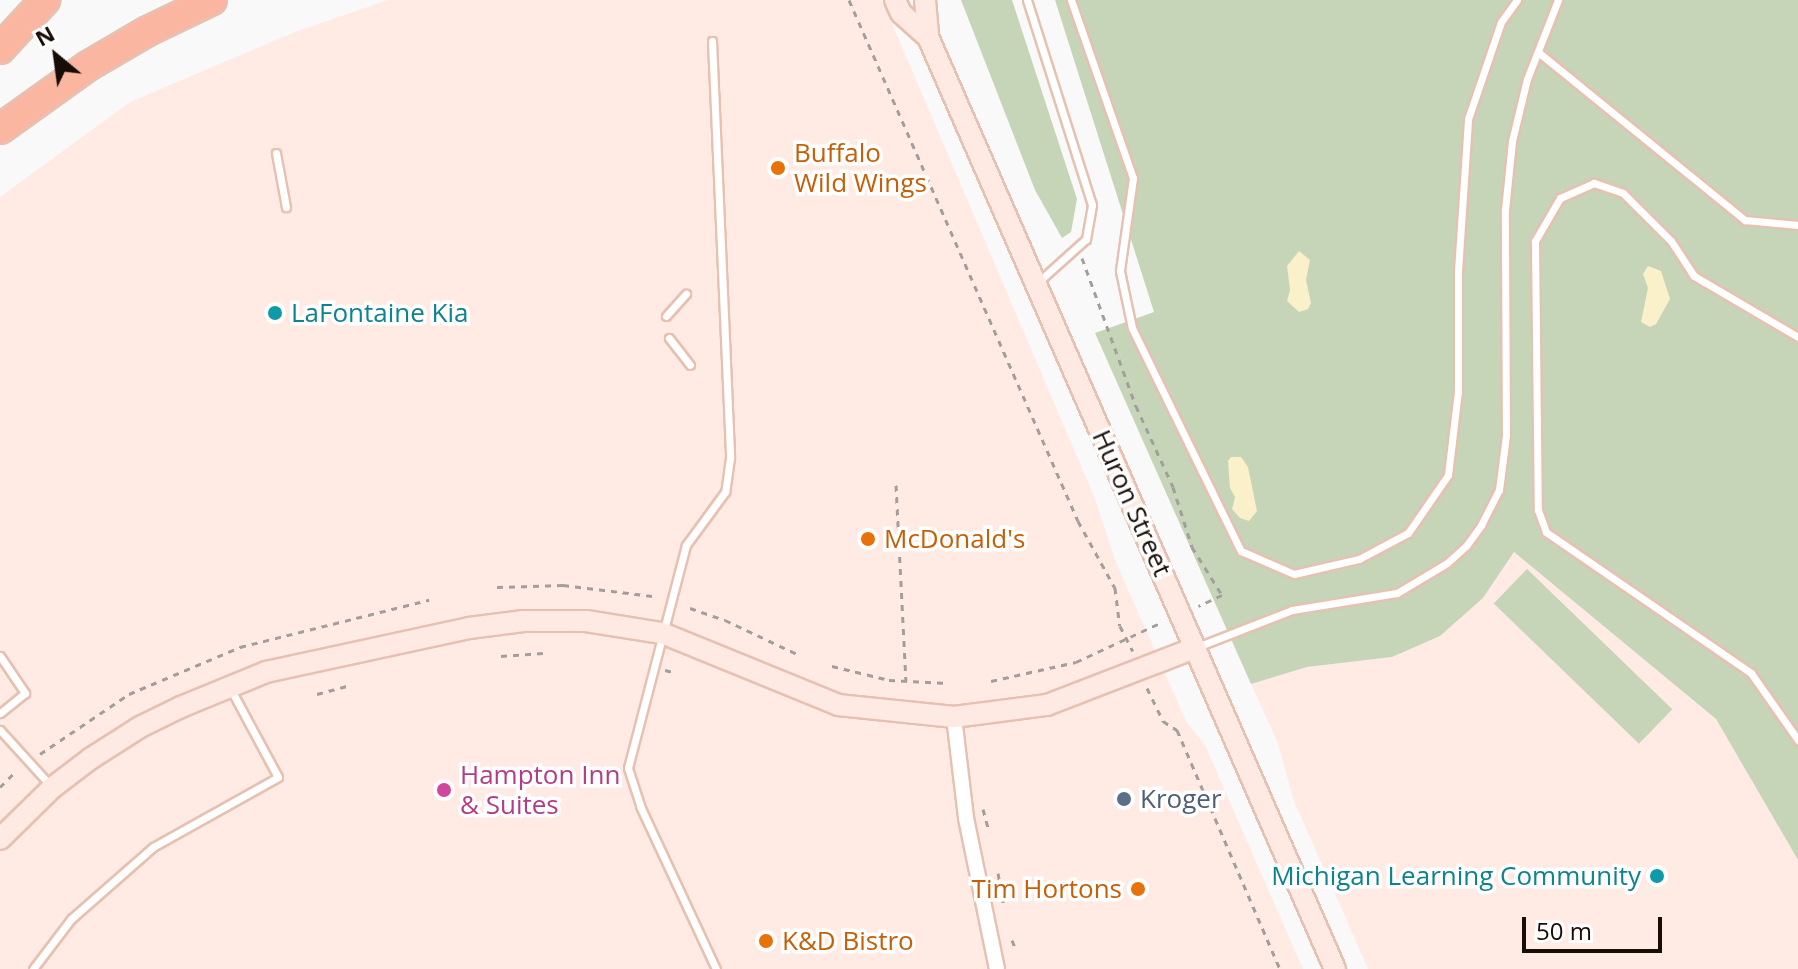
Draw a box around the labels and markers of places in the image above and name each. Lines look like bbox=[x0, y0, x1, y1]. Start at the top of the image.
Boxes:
place label: Buffalo Wild Wings bbox=[794, 137, 927, 198]
marker: Buffalo Wild Wings bbox=[769, 159, 787, 177]
place label: LaFontaine Kia bbox=[291, 297, 469, 329]
marker: LaFontaine Kia bbox=[266, 304, 284, 322]
place label: McDonald's bbox=[884, 523, 1025, 555]
marker: McDonald's bbox=[859, 530, 877, 548]
place label: Hampton Inn & Suites bbox=[460, 759, 620, 820]
marker: Hampton Inn & Suites bbox=[435, 781, 453, 799]
place label: Kroger bbox=[1140, 783, 1222, 815]
marker: Kroger bbox=[1115, 790, 1133, 808]
place label: Michigan Learning Community bbox=[1271, 860, 1641, 892]
marker: Michigan Learning Community bbox=[1648, 867, 1666, 885]
place label: Tim Hortons bbox=[972, 873, 1122, 905]
marker: Tim Hortons bbox=[1129, 880, 1147, 898]
place label: K&D Bistro bbox=[782, 925, 914, 957]
marker: K&D Bistro bbox=[757, 932, 775, 950]

